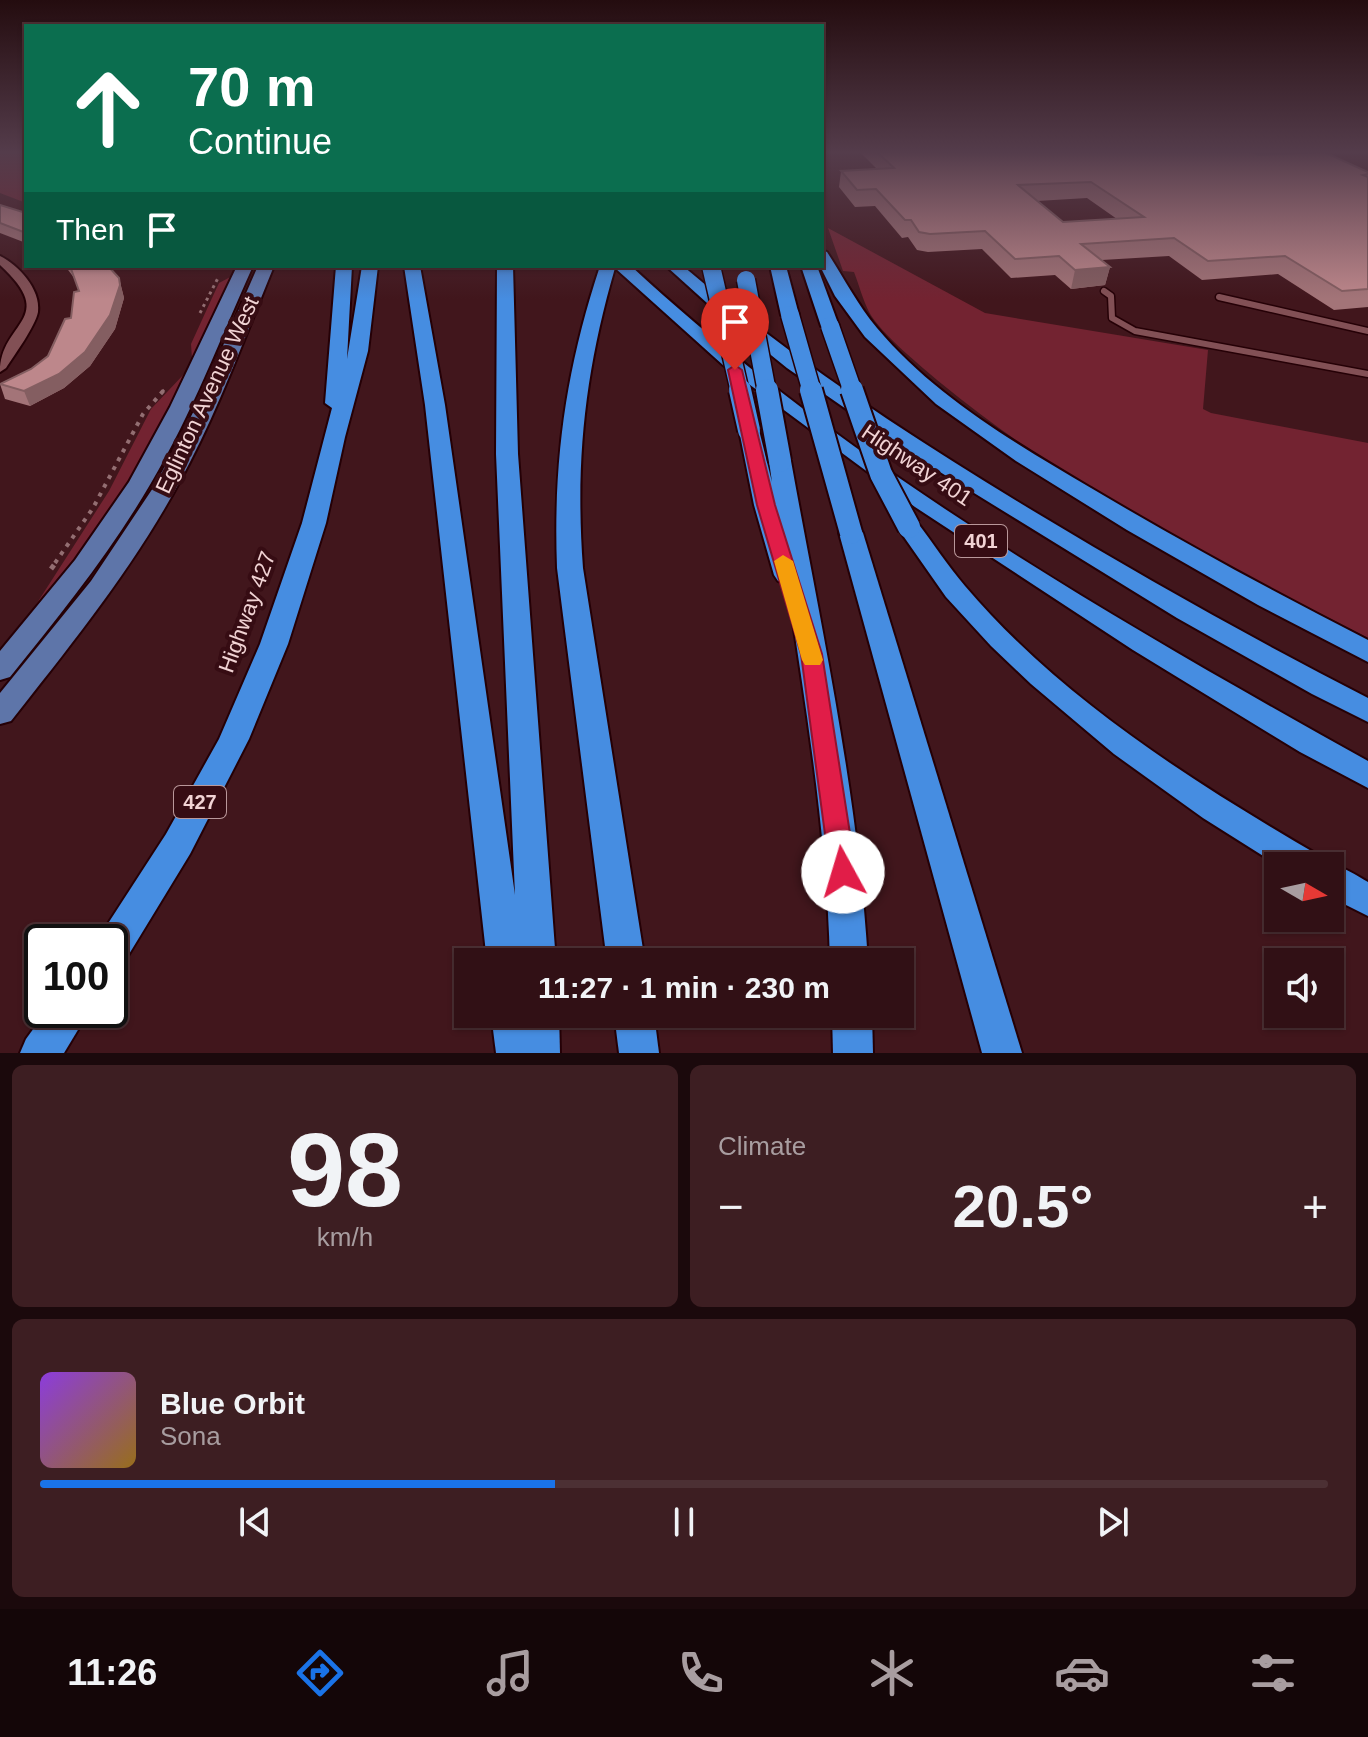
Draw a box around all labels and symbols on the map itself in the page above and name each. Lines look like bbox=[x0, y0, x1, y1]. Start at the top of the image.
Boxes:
pin bbox=[701, 288, 769, 370]
street label: Eglinton Avenue West bbox=[150, 293, 264, 497]
street label: Highway 401 bbox=[857, 419, 977, 511]
road number: 401 bbox=[955, 525, 1007, 557]
street label: Highway 427 bbox=[214, 548, 280, 676]
road number: 427 bbox=[174, 786, 226, 818]
position arrow bbox=[801, 830, 885, 914]
north arrow bbox=[1264, 852, 1344, 932]
speed limit sign: 100 bbox=[24, 924, 128, 1028]

